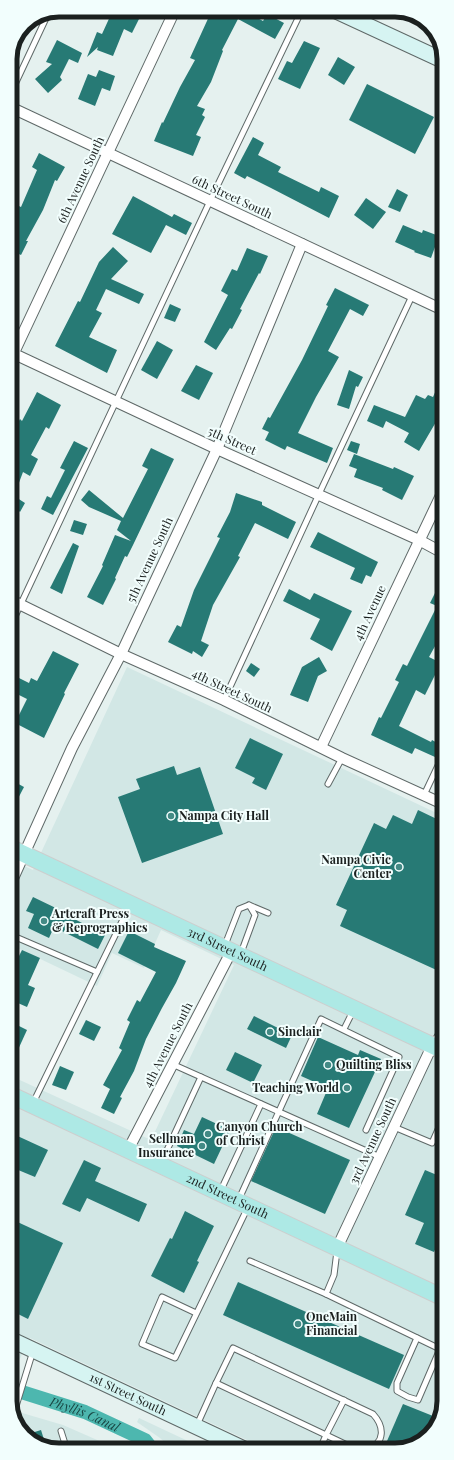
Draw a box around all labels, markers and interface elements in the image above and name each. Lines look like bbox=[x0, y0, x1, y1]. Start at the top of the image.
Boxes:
street label: 6th Avenue South bbox=[53, 134, 107, 226]
street label: 6th Street South bbox=[190, 170, 275, 222]
street label: 5th Street bbox=[206, 422, 260, 458]
street label: 5th Avenue South bbox=[122, 514, 176, 605]
street label: 4th Avenue bbox=[349, 582, 389, 643]
street label: 4th Street South bbox=[190, 665, 275, 716]
place label: Nampa City Hall bbox=[179, 807, 269, 823]
marker: Nampa City Hall bbox=[166, 811, 176, 821]
place label: Nampa Civic Center bbox=[321, 851, 391, 881]
marker: Nampa Civic Center bbox=[394, 862, 404, 872]
place label: Artcraft Press & Reprographics bbox=[51, 905, 148, 935]
marker: Artcraft Press & Reprographics bbox=[39, 916, 49, 926]
street label: 3rd Street South bbox=[185, 923, 271, 974]
street label: 4th Avenue South bbox=[139, 999, 196, 1090]
place label: Sinclair bbox=[278, 1023, 322, 1039]
marker: Sinclair bbox=[265, 1027, 275, 1037]
place label: Quilting Bliss bbox=[336, 1056, 412, 1072]
marker: Quilting Bliss bbox=[323, 1060, 333, 1070]
place label: Teaching World bbox=[252, 1079, 339, 1095]
marker: Teaching World bbox=[342, 1083, 352, 1093]
street label: 3rd Avenue South bbox=[345, 1095, 399, 1187]
place label: Canyon Church of Christ bbox=[216, 1118, 303, 1148]
marker: Canyon Church of Christ bbox=[203, 1129, 213, 1139]
place label: Sellman Insurance bbox=[138, 1130, 195, 1160]
marker: Sellman Insurance bbox=[197, 1141, 207, 1151]
street label: 2nd Street South bbox=[184, 1169, 272, 1222]
place label: OneMain Financial bbox=[306, 1308, 358, 1338]
marker: OneMain Financial bbox=[293, 1319, 303, 1329]
street label: 1st Street South bbox=[87, 1369, 169, 1418]
water label: Phyllis Canal bbox=[47, 1392, 124, 1436]

